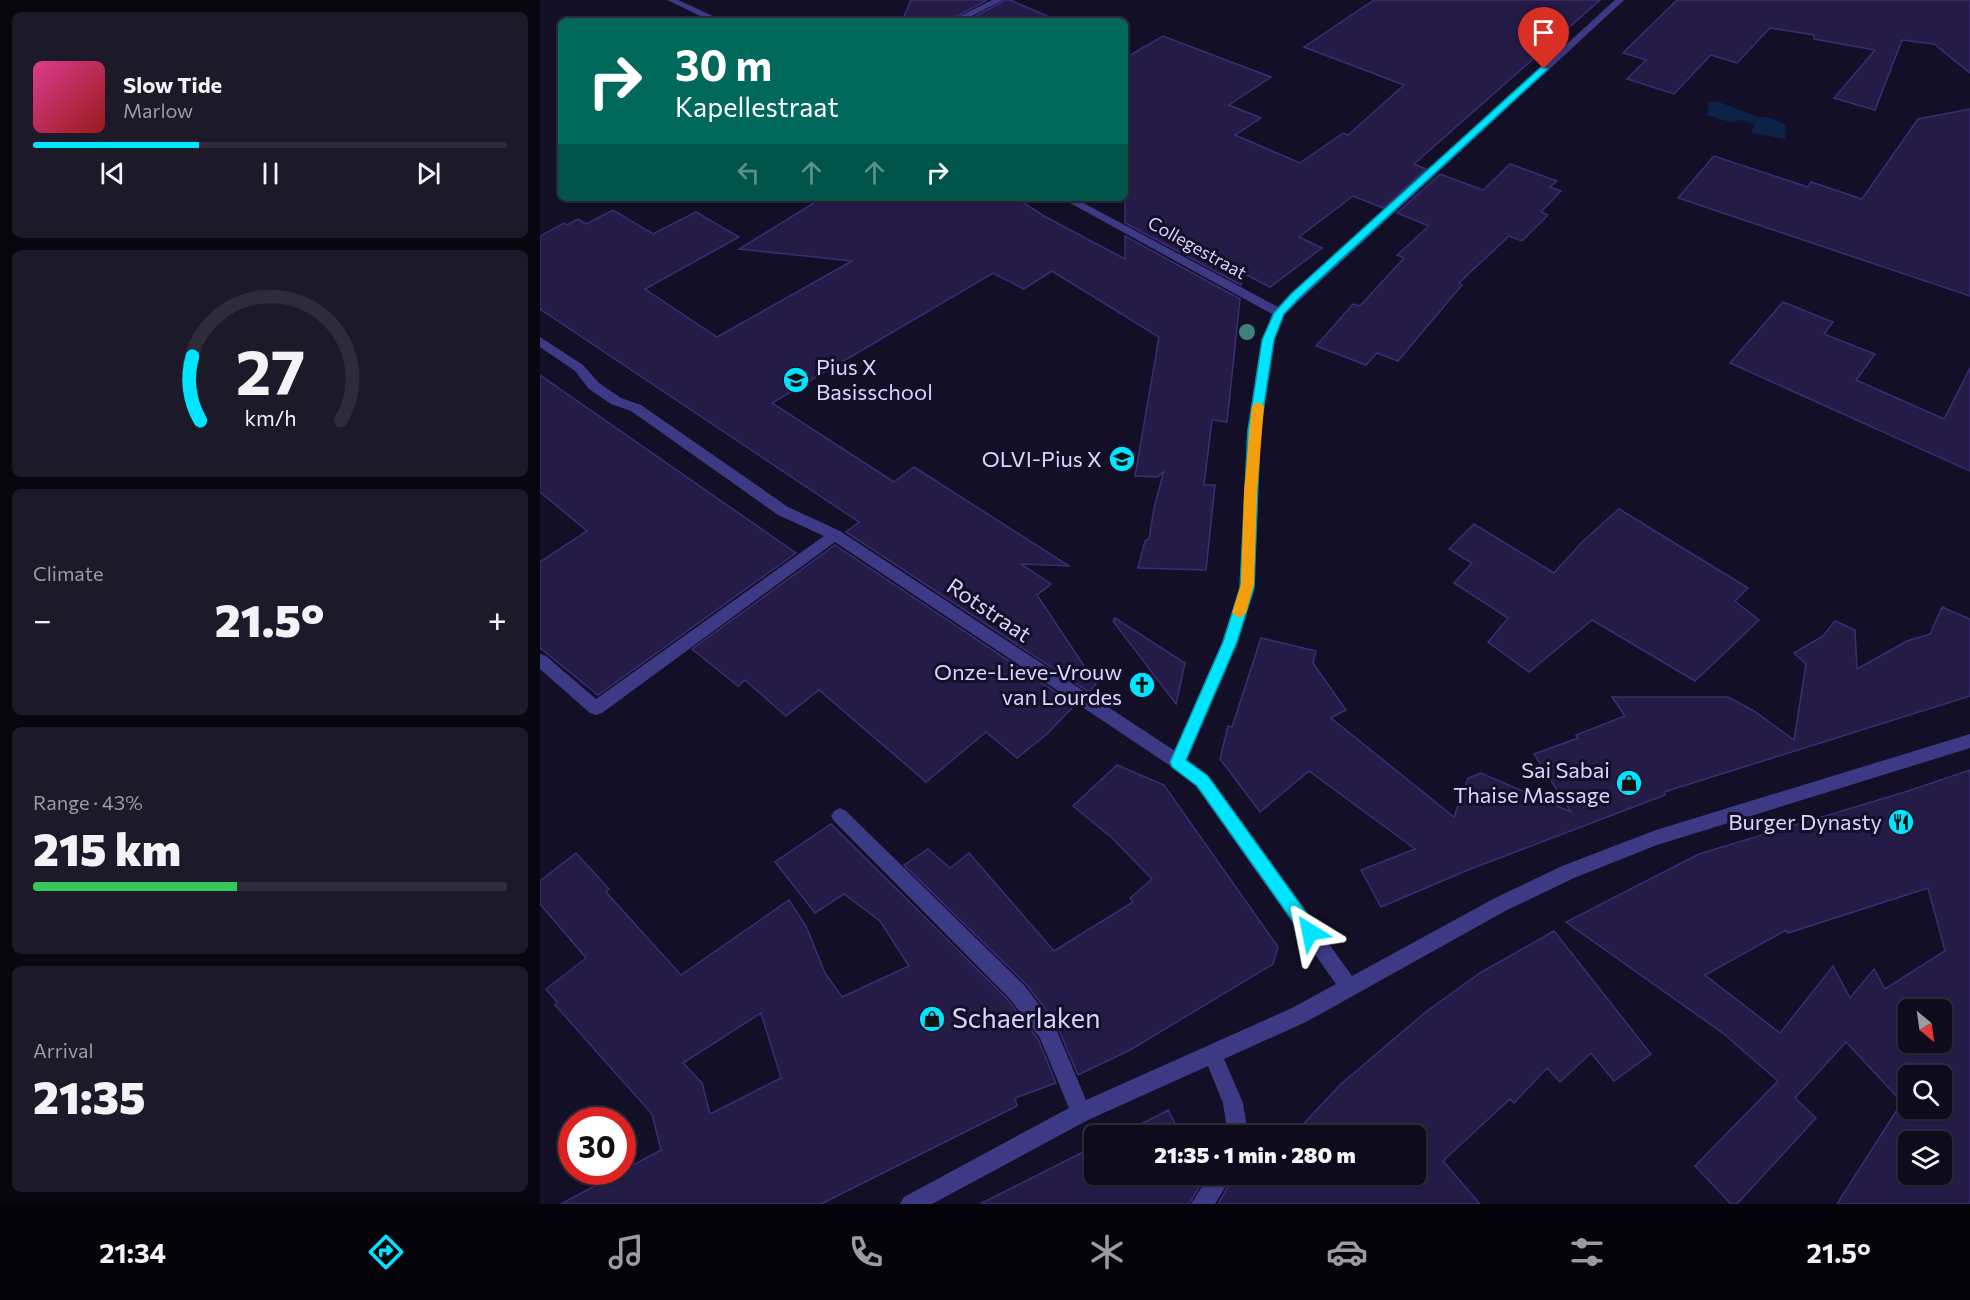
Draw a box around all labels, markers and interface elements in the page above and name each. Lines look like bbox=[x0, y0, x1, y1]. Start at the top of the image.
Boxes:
pin bbox=[1518, 7, 1569, 69]
icon: arrive bbox=[1527, 16, 1560, 49]
text: 30 m bbox=[675, 38, 772, 90]
icon: right bbox=[576, 42, 654, 120]
text: Slow Tide bbox=[123, 71, 222, 98]
text: Kapellestraat bbox=[675, 90, 839, 123]
text: Marlow bbox=[123, 98, 193, 122]
icon: left bbox=[732, 156, 765, 189]
icon: ahead bbox=[795, 156, 828, 189]
icon: ahead bbox=[858, 156, 891, 189]
icon: right bbox=[921, 156, 954, 189]
icon: previous bbox=[96, 157, 129, 190]
icon: pause bbox=[254, 157, 287, 190]
icon: next bbox=[412, 157, 445, 190]
street label: Collegestraat bbox=[1144, 211, 1251, 283]
text: 27 bbox=[235, 332, 305, 408]
place label: Pius X Basisschool bbox=[816, 353, 933, 405]
school or university icon: Pius X Basisschool bbox=[781, 365, 811, 395]
text: km/h bbox=[244, 404, 296, 430]
school or university icon: OLVI-Pius X bbox=[1107, 444, 1137, 474]
place label: OLVI-Pius X bbox=[982, 445, 1102, 472]
text: Climate bbox=[33, 561, 103, 585]
street label: Rotstraat bbox=[942, 572, 1036, 648]
text: 21.5° bbox=[215, 591, 325, 646]
text: − bbox=[33, 598, 52, 639]
text: + bbox=[488, 598, 507, 639]
place label: Onze-Lieve-Vrouw van Lourdes bbox=[934, 658, 1122, 710]
church icon: Onze-Lieve-Vrouw van Lourdes bbox=[1127, 670, 1157, 700]
place label: Sai Sabai Thaise Massage bbox=[1453, 756, 1610, 808]
shop icon: Sai Sabai Thaise Massage bbox=[1614, 768, 1644, 798]
text: Range · 43% bbox=[33, 790, 143, 814]
restaurant icon: Burger Dynasty bbox=[1886, 807, 1916, 837]
place label: Burger Dynasty bbox=[1728, 808, 1882, 835]
text: 215 km bbox=[33, 820, 181, 875]
position arrow bbox=[1278, 900, 1342, 964]
north arrow bbox=[1898, 999, 1952, 1053]
map controls bbox=[1898, 999, 1952, 1185]
place label: Schaerlaken bbox=[952, 1001, 1101, 1034]
shop icon: Schaerlaken bbox=[917, 1004, 947, 1034]
text: Arrival bbox=[33, 1038, 94, 1062]
button: search bbox=[1898, 1065, 1952, 1119]
text: 21:35 bbox=[33, 1068, 146, 1123]
speed limit sign: 30 bbox=[558, 1107, 636, 1185]
button: layers bbox=[1898, 1131, 1952, 1185]
text: 21:35 · 1 min · 280 m bbox=[1154, 1141, 1356, 1168]
icon: directions bbox=[365, 1231, 407, 1273]
icon: music bbox=[605, 1231, 647, 1273]
icon: phone bbox=[845, 1231, 887, 1273]
icon: climate bbox=[1086, 1231, 1128, 1273]
icon: car bbox=[1326, 1231, 1368, 1273]
icon: filters bbox=[1566, 1231, 1608, 1273]
text: 21:34 bbox=[99, 1236, 166, 1269]
text: 21.5° bbox=[1807, 1236, 1871, 1269]

